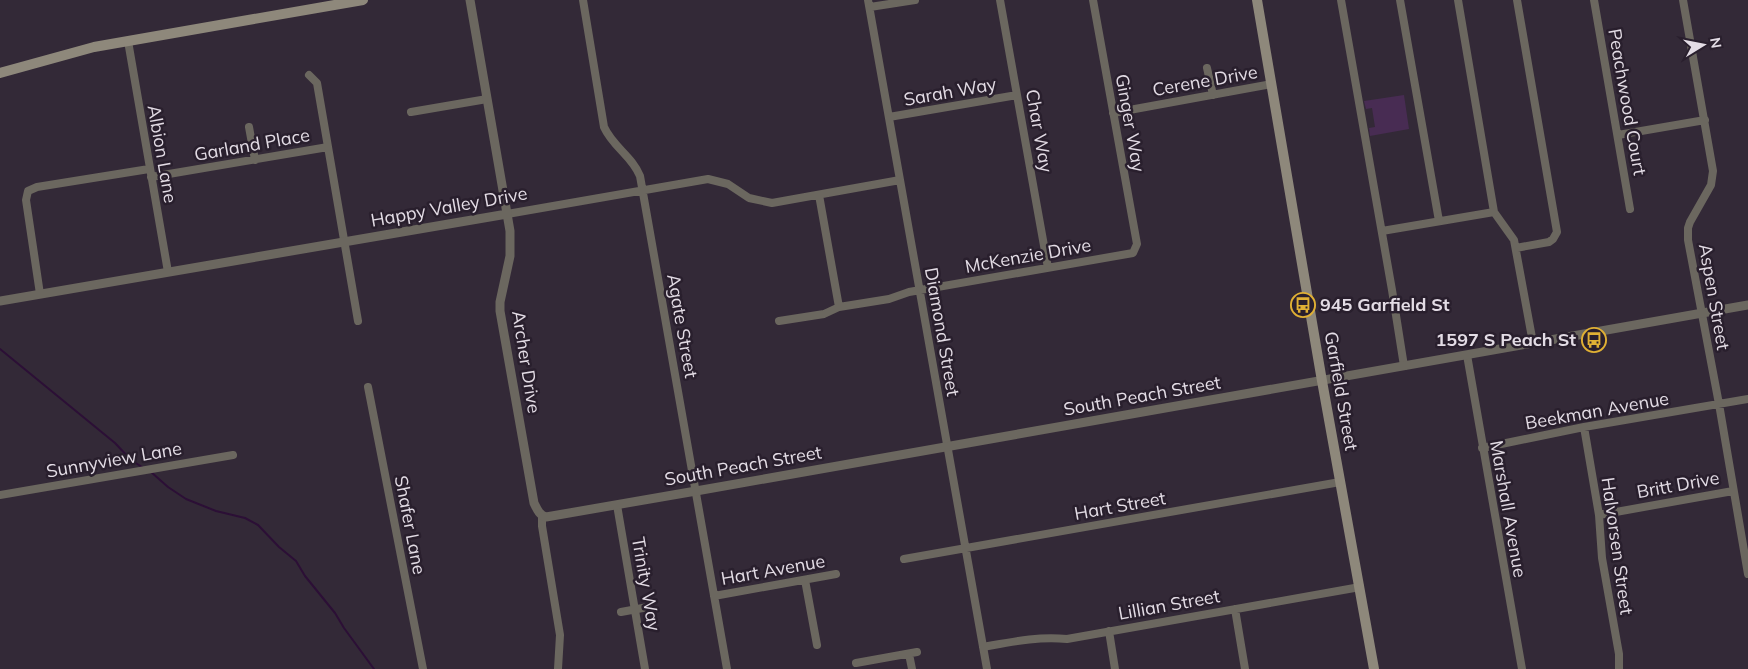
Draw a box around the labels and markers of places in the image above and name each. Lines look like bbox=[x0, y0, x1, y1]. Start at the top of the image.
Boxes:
bus stop icon: 945 Garfield St bbox=[1290, 292, 1316, 318]
place label: 945 Garfield St bbox=[1320, 293, 1450, 316]
bus stop icon: 1597 S Peach St bbox=[1581, 327, 1607, 353]
place label: 1597 S Peach St bbox=[1436, 328, 1576, 351]

